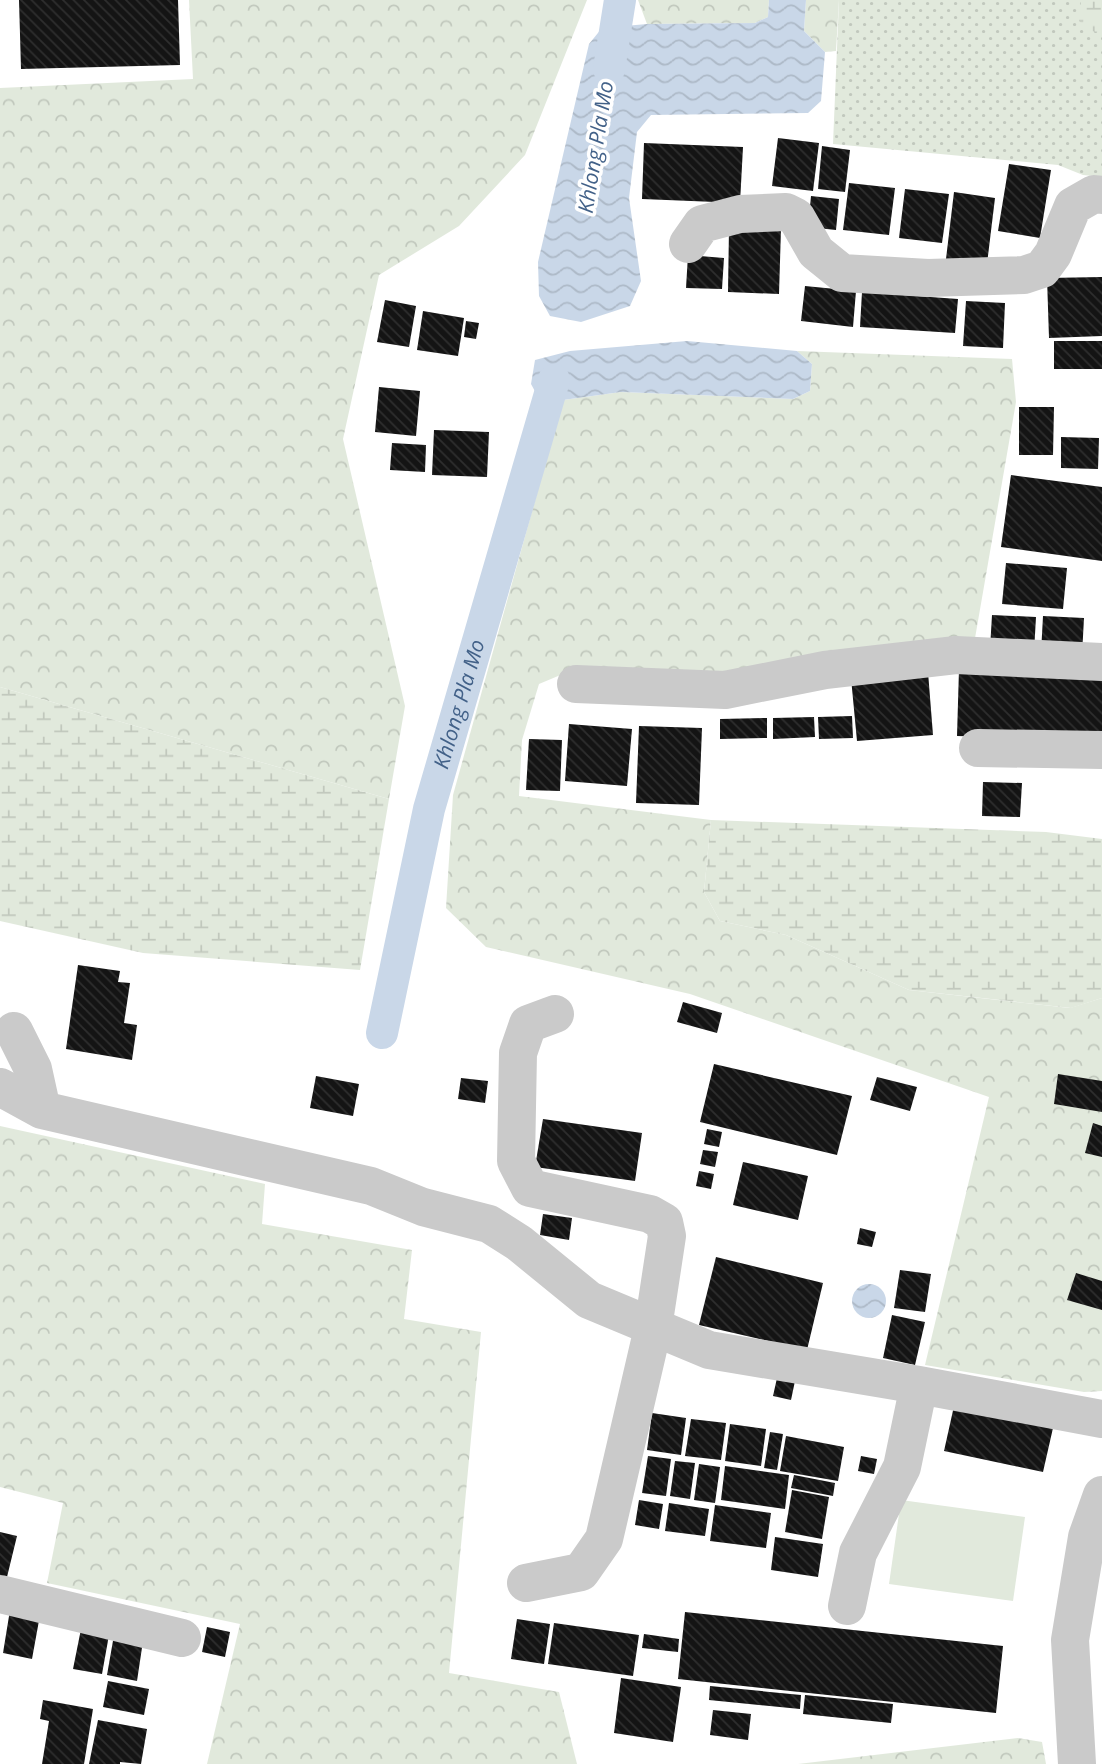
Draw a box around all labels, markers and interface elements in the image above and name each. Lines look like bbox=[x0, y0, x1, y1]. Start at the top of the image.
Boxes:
water label: Khlong Pla Mo bbox=[571, 79, 619, 215]
water label: Khlong Pla Mo bbox=[426, 636, 491, 772]

